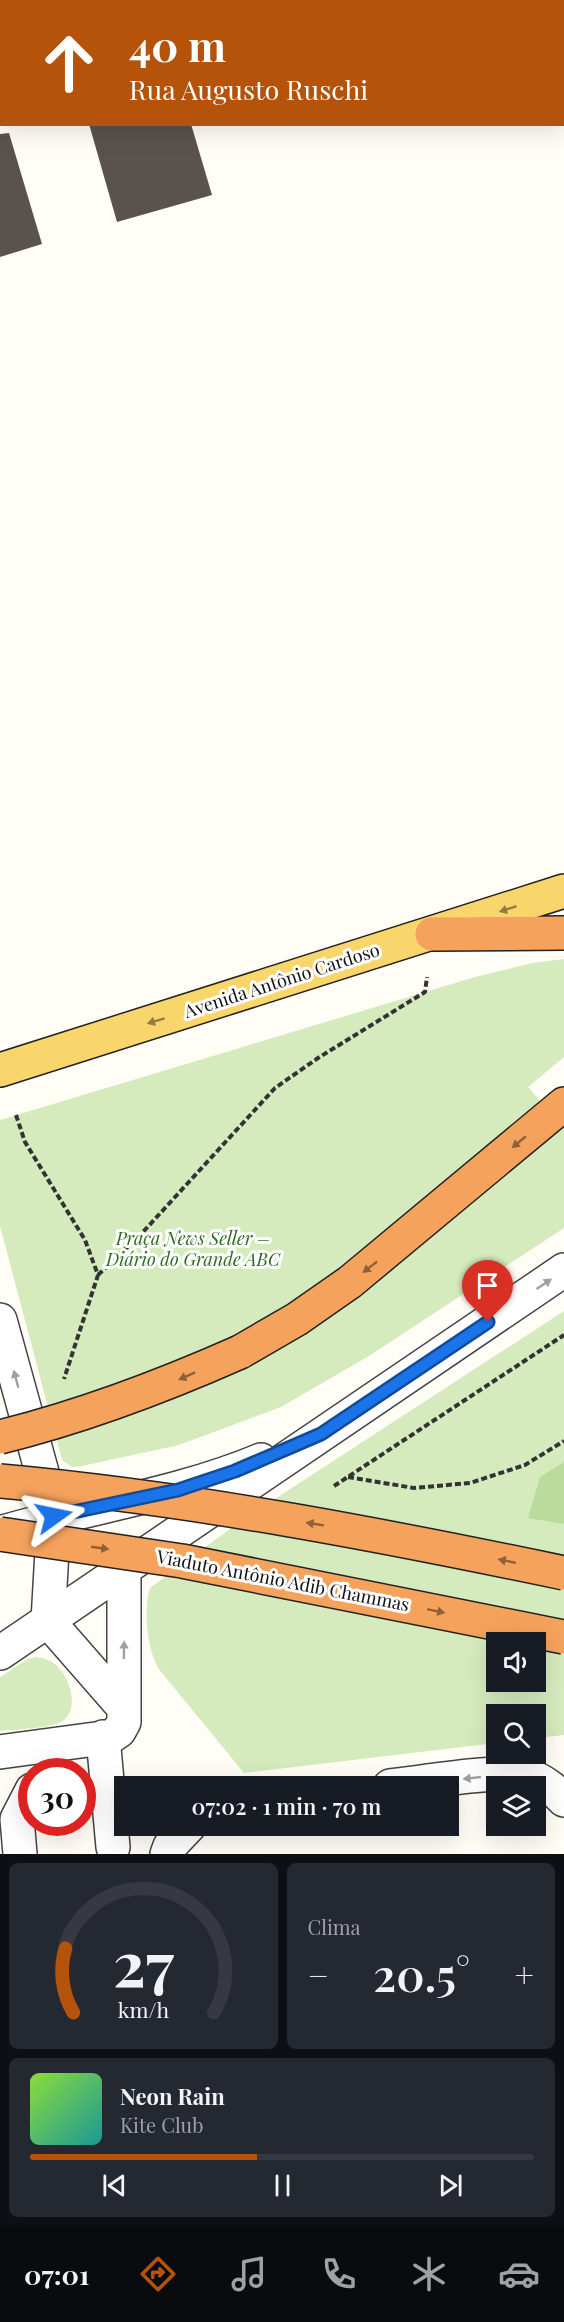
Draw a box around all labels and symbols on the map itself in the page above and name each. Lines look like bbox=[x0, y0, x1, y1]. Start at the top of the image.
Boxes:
one-way arrow bbox=[499, 905, 517, 914]
street label: Avenida Antônio Cardoso bbox=[180, 937, 383, 1023]
one-way arrow bbox=[147, 1017, 165, 1026]
one-way arrow bbox=[511, 1135, 527, 1148]
park label: Praça News Seller – Diário do Grande ABC bbox=[105, 1226, 281, 1271]
one-way arrow bbox=[362, 1260, 378, 1273]
pin bbox=[462, 1260, 513, 1322]
one-way arrow bbox=[536, 1279, 552, 1290]
one-way arrow bbox=[11, 1370, 21, 1388]
one-way arrow bbox=[178, 1371, 196, 1381]
position arrow bbox=[22, 1484, 86, 1548]
one-way arrow bbox=[306, 1520, 325, 1529]
one-way arrow bbox=[90, 1543, 109, 1552]
street label: Viaduto Antônio Adib Chammas bbox=[154, 1544, 412, 1616]
one-way arrow bbox=[497, 1556, 516, 1565]
one-way arrow bbox=[426, 1606, 445, 1616]
one-way arrow bbox=[119, 1640, 129, 1659]
speed limit sign: 30 bbox=[18, 1758, 96, 1836]
one-way arrow bbox=[462, 1773, 481, 1783]

